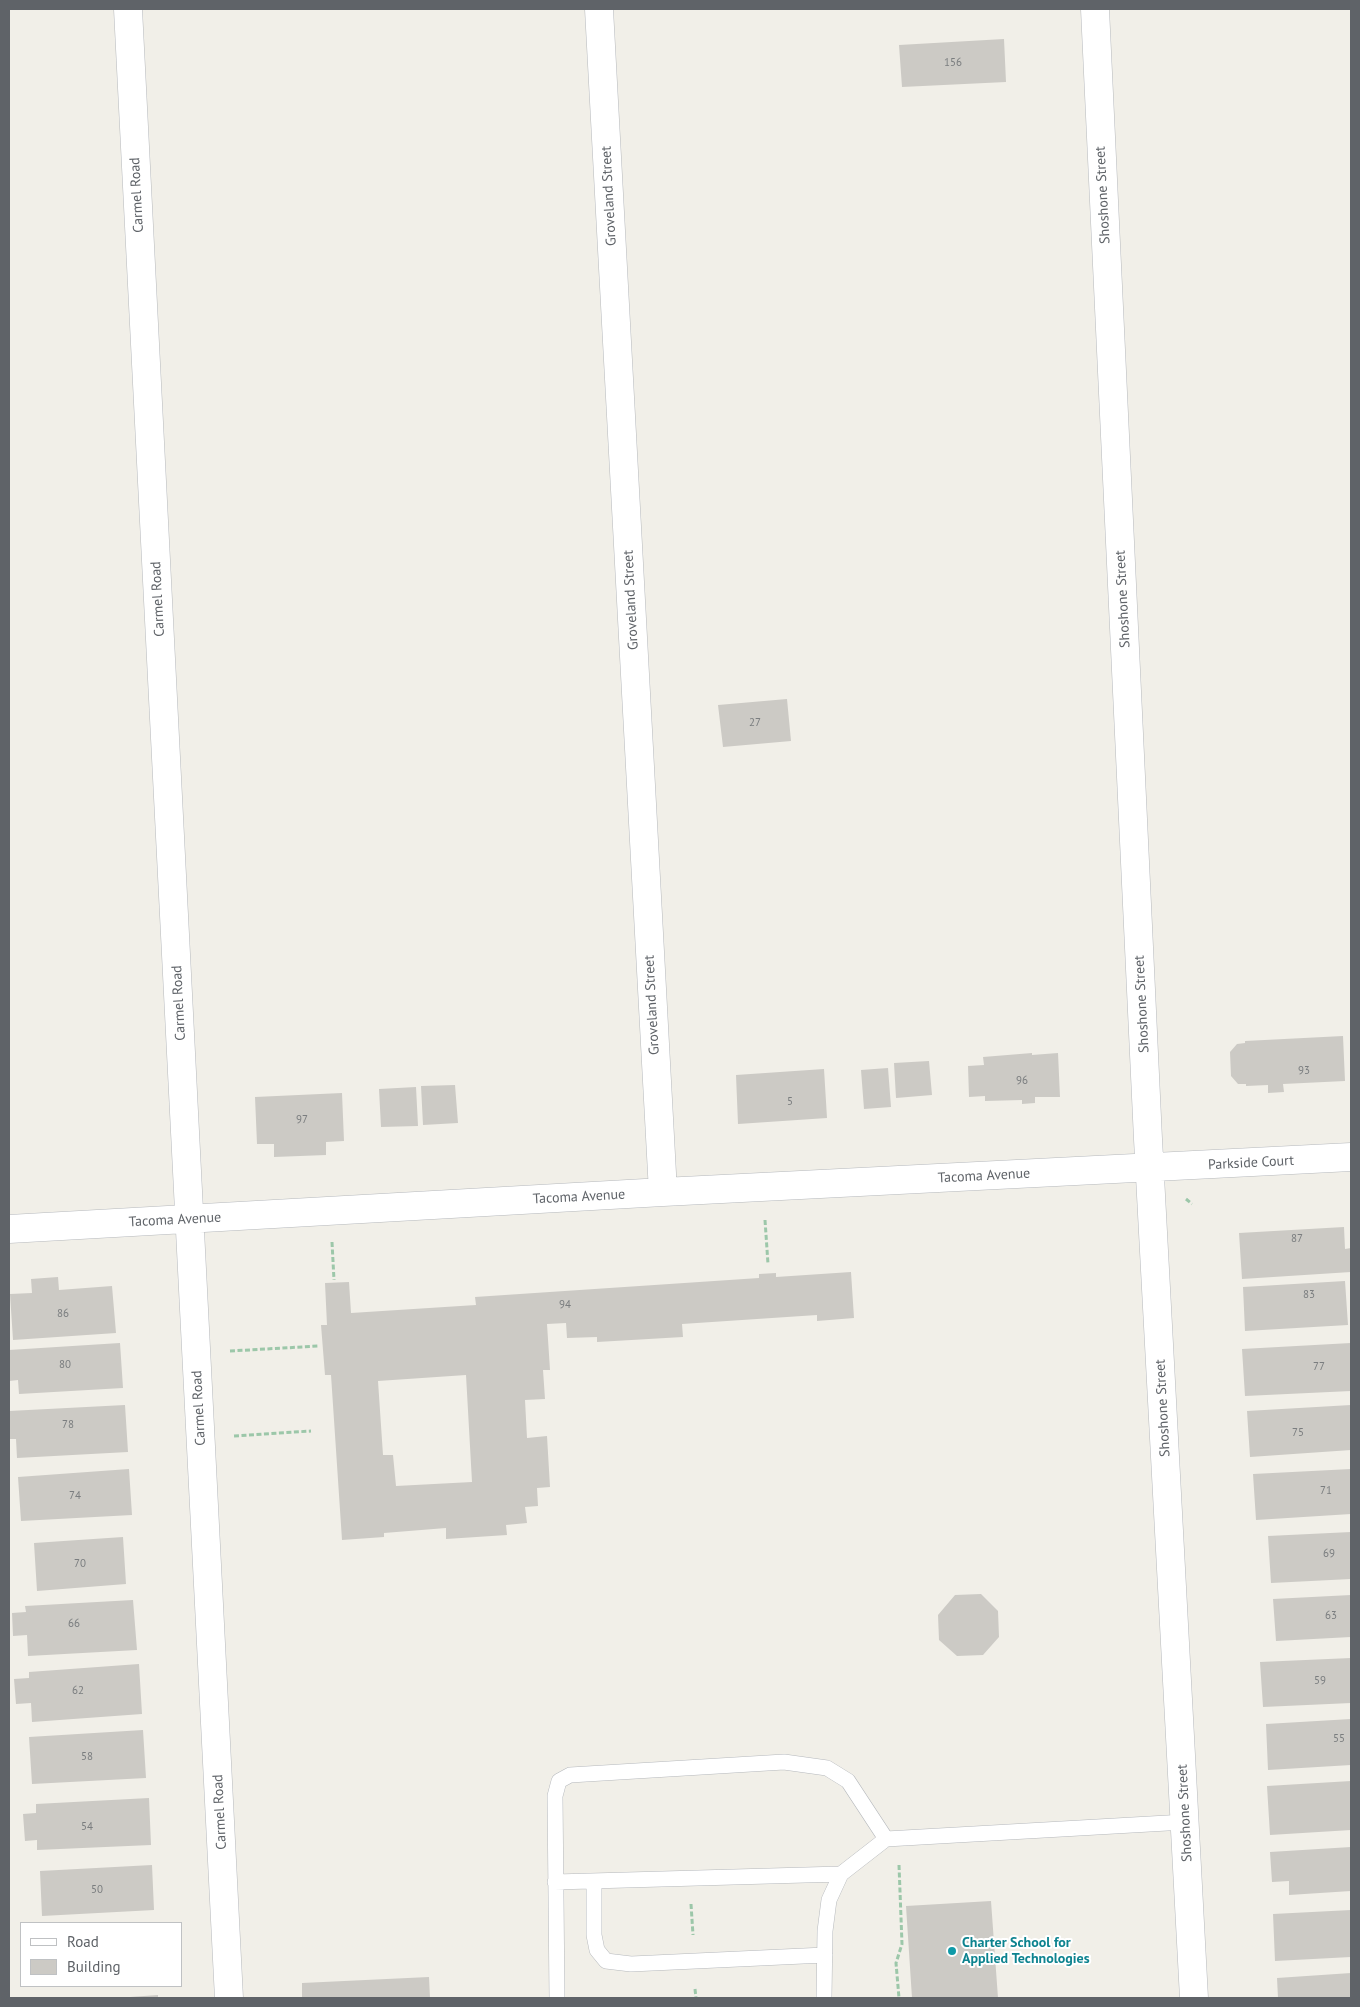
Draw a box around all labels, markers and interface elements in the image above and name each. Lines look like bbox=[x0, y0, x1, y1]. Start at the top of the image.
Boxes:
house number: 156 bbox=[944, 56, 962, 70]
street label: Groveland Street bbox=[598, 146, 620, 246]
street label: Shoshone Street bbox=[1092, 146, 1114, 244]
street label: Carmel Road bbox=[127, 157, 147, 233]
street label: Groveland Street bbox=[620, 550, 642, 650]
street label: Shoshone Street bbox=[1112, 550, 1134, 648]
street label: Carmel Road bbox=[148, 561, 168, 637]
house number: 27 bbox=[749, 716, 761, 730]
street label: Groveland Street bbox=[641, 955, 663, 1055]
street label: Shoshone Street bbox=[1131, 955, 1153, 1053]
street label: Carmel Road bbox=[169, 965, 189, 1041]
house number: 93 bbox=[1298, 1064, 1310, 1078]
house number: 96 bbox=[1016, 1074, 1028, 1088]
house number: 5 bbox=[787, 1095, 793, 1109]
house number: 97 bbox=[296, 1113, 308, 1127]
street label: Parkside Court bbox=[1207, 1152, 1295, 1174]
street label: Tacoma Avenue bbox=[937, 1165, 1031, 1187]
street label: Tacoma Avenue bbox=[532, 1186, 626, 1208]
street label: Tacoma Avenue bbox=[128, 1209, 222, 1231]
house number: 87 bbox=[1291, 1232, 1303, 1246]
house number: 83 bbox=[1303, 1288, 1315, 1302]
house number: 94 bbox=[559, 1298, 571, 1312]
house number: 86 bbox=[57, 1307, 69, 1321]
house number: 80 bbox=[59, 1358, 71, 1372]
street label: Shoshone Street bbox=[1152, 1359, 1174, 1457]
house number: 77 bbox=[1313, 1360, 1325, 1374]
street label: Carmel Road bbox=[189, 1370, 209, 1446]
house number: 78 bbox=[62, 1418, 74, 1432]
house number: 75 bbox=[1292, 1426, 1304, 1440]
house number: 71 bbox=[1320, 1484, 1332, 1498]
house number: 74 bbox=[69, 1489, 81, 1503]
house number: 69 bbox=[1323, 1547, 1335, 1561]
house number: 70 bbox=[74, 1557, 86, 1571]
house number: 63 bbox=[1325, 1609, 1337, 1623]
house number: 66 bbox=[68, 1617, 80, 1631]
house number: 59 bbox=[1314, 1674, 1326, 1688]
house number: 62 bbox=[72, 1684, 84, 1698]
house number: 55 bbox=[1333, 1732, 1345, 1746]
house number: 58 bbox=[81, 1750, 93, 1764]
street label: Shoshone Street bbox=[1174, 1764, 1196, 1862]
street label: Carmel Road bbox=[210, 1774, 230, 1850]
house number: 54 bbox=[81, 1820, 93, 1834]
house number: 50 bbox=[91, 1883, 103, 1897]
legend bbox=[20, 1922, 182, 1987]
text: Road bbox=[67, 1932, 99, 1951]
place label: Charter School for Applied Technologies bbox=[962, 1935, 1090, 1968]
marker: Charter School for Applied Technologies bbox=[946, 1945, 958, 1957]
text: Building bbox=[67, 1957, 121, 1976]

